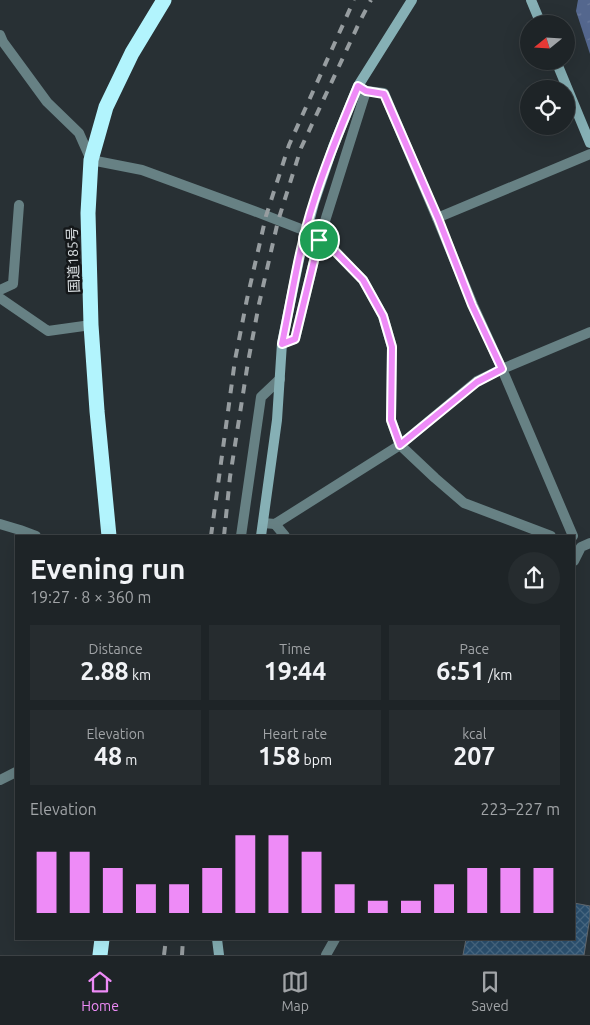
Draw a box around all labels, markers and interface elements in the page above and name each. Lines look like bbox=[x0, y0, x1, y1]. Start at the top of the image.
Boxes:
north arrow bbox=[520, 15, 575, 70]
map controls bbox=[520, 15, 575, 135]
button: locate bbox=[520, 80, 575, 135]
pin bbox=[298, 219, 340, 261]
icon: arrive bbox=[305, 226, 333, 254]
street label: 国道185号 bbox=[64, 227, 82, 293]
button: share bbox=[508, 552, 560, 604]
text: Evening run bbox=[30, 553, 185, 584]
text: 19:27 · 8 × 360 m bbox=[30, 588, 151, 606]
text: Distance bbox=[89, 641, 143, 657]
text: Time bbox=[279, 641, 311, 657]
text: Pace bbox=[460, 641, 489, 657]
text: 2.88 bbox=[80, 657, 129, 685]
text: 19:44 bbox=[264, 657, 326, 685]
text: 6:51 bbox=[436, 657, 485, 685]
text: km bbox=[129, 667, 151, 683]
text: /km bbox=[485, 667, 512, 683]
text: Elevation bbox=[86, 726, 145, 742]
text: Heart rate bbox=[263, 726, 327, 742]
text: kcal bbox=[462, 726, 486, 742]
text: 48 bbox=[94, 742, 122, 770]
text: 158 bbox=[258, 742, 300, 770]
text: 207 bbox=[453, 742, 495, 770]
text: m bbox=[122, 752, 137, 768]
text: bpm bbox=[300, 752, 332, 768]
text: Elevation bbox=[30, 800, 97, 818]
text: 223–227 m bbox=[480, 800, 560, 818]
tab: Home bbox=[81, 968, 119, 1014]
tab: Map bbox=[281, 968, 309, 1014]
tab: Saved bbox=[472, 968, 509, 1014]

